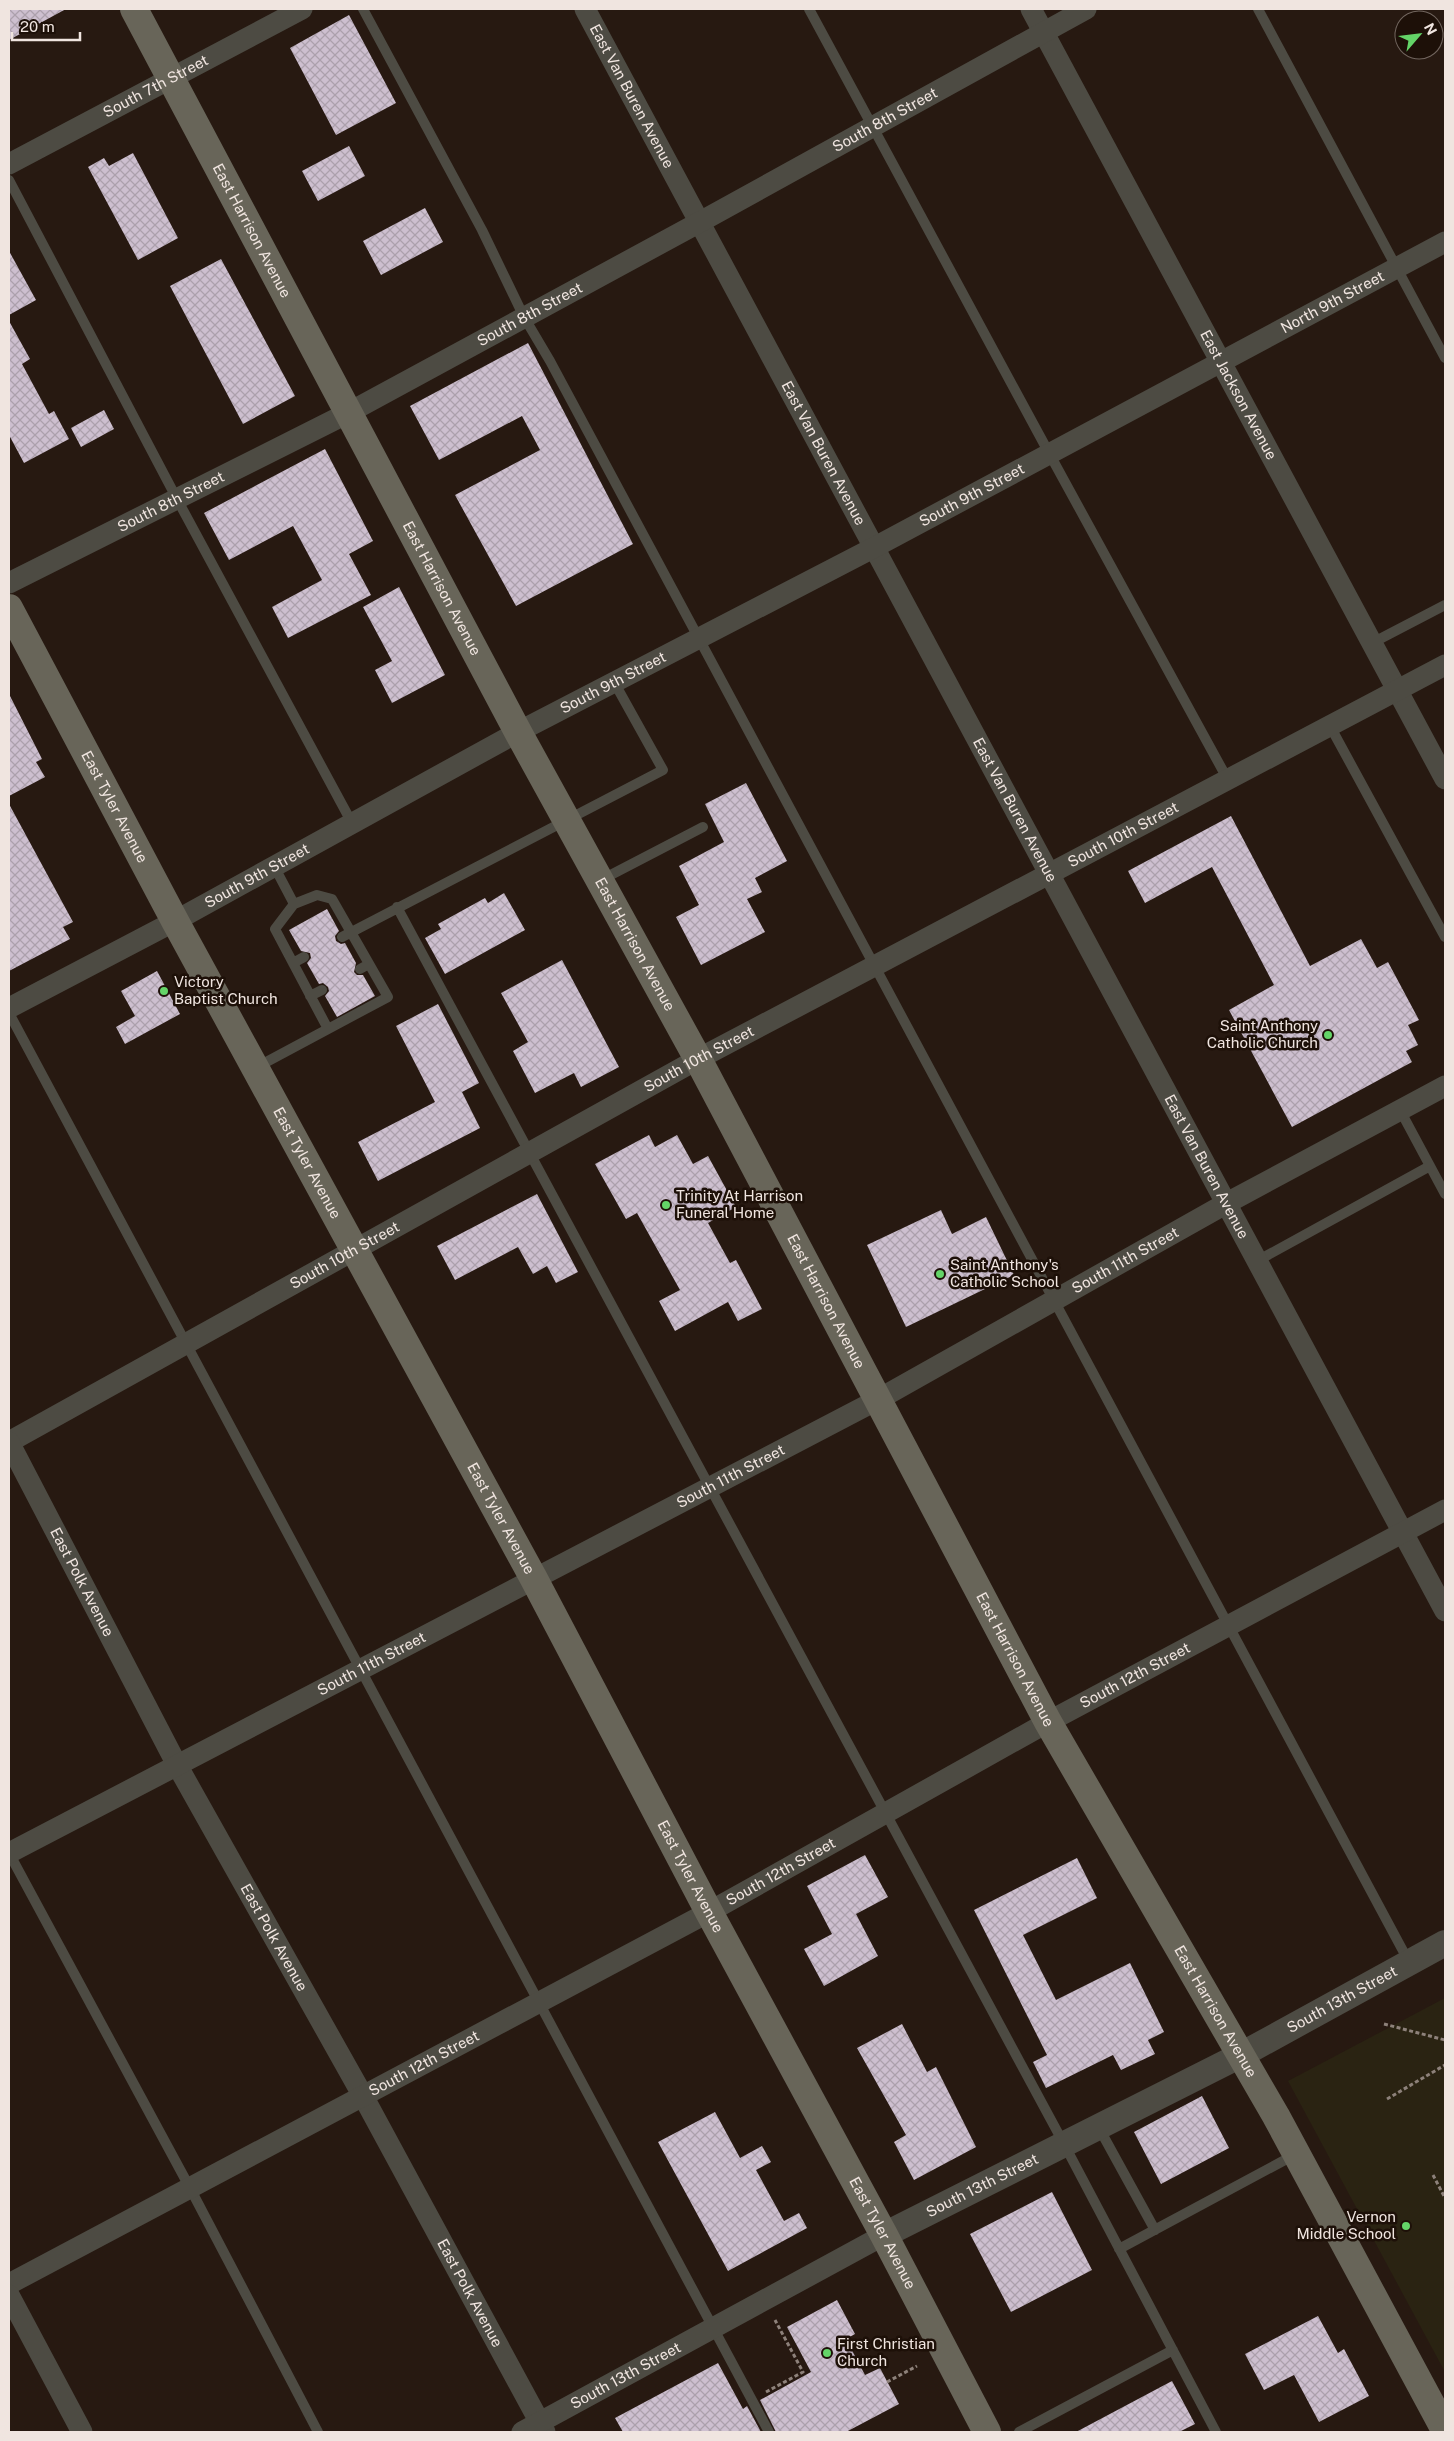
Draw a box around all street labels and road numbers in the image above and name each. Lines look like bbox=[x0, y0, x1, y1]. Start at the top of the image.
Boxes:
street label: East Van Buren Avenue bbox=[587, 21, 678, 171]
street label: South 7th Street bbox=[100, 51, 211, 121]
street label: South 8th Street bbox=[829, 84, 940, 155]
street label: East Harrison Avenue bbox=[210, 160, 295, 300]
street label: North 9th Street bbox=[1278, 267, 1387, 336]
street label: South 8th Street bbox=[474, 278, 585, 349]
street label: East Jackson Avenue bbox=[1197, 327, 1281, 462]
street label: East Van Buren Avenue bbox=[778, 378, 869, 528]
street label: South 9th Street bbox=[916, 460, 1027, 530]
street label: South 8th Street bbox=[114, 467, 227, 535]
street label: East Harrison Avenue bbox=[400, 518, 485, 658]
street label: South 9th Street bbox=[557, 648, 669, 717]
street label: East Van Buren Avenue bbox=[970, 735, 1061, 885]
street label: East Tyler Avenue bbox=[78, 748, 152, 865]
street label: South 10th Street bbox=[1065, 798, 1181, 870]
street label: South 9th Street bbox=[201, 840, 312, 911]
street label: East Harrison Avenue bbox=[592, 874, 679, 1014]
street label: South 10th Street bbox=[641, 1022, 757, 1095]
street label: East Van Buren Avenue bbox=[1161, 1092, 1253, 1241]
street label: East Tyler Avenue bbox=[270, 1104, 345, 1221]
street label: South 10th Street bbox=[287, 1218, 402, 1292]
street label: South 11th Street bbox=[1069, 1223, 1181, 1297]
street label: East Harrison Avenue bbox=[784, 1231, 869, 1371]
street label: South 11th Street bbox=[673, 1441, 788, 1511]
street label: East Tyler Avenue bbox=[464, 1460, 539, 1577]
street label: East Polk Avenue bbox=[47, 1525, 118, 1639]
street label: East Harrison Avenue bbox=[973, 1589, 1058, 1729]
street label: South 11th Street bbox=[314, 1628, 428, 1699]
street label: South 12th Street bbox=[1077, 1639, 1193, 1711]
street label: East Tyler Avenue bbox=[654, 1817, 727, 1935]
street label: South 12th Street bbox=[723, 1834, 838, 1909]
street label: East Polk Avenue bbox=[237, 1881, 311, 1994]
street label: East Harrison Avenue bbox=[1171, 1942, 1261, 2080]
street label: South 13th Street bbox=[1284, 1962, 1400, 2036]
street label: South 12th Street bbox=[366, 2027, 482, 2099]
street label: South 13th Street bbox=[923, 2150, 1041, 2220]
street label: East Tyler Avenue bbox=[846, 2174, 920, 2292]
street label: East Polk Avenue bbox=[434, 2236, 506, 2350]
street label: South 13th Street bbox=[567, 2338, 684, 2412]

